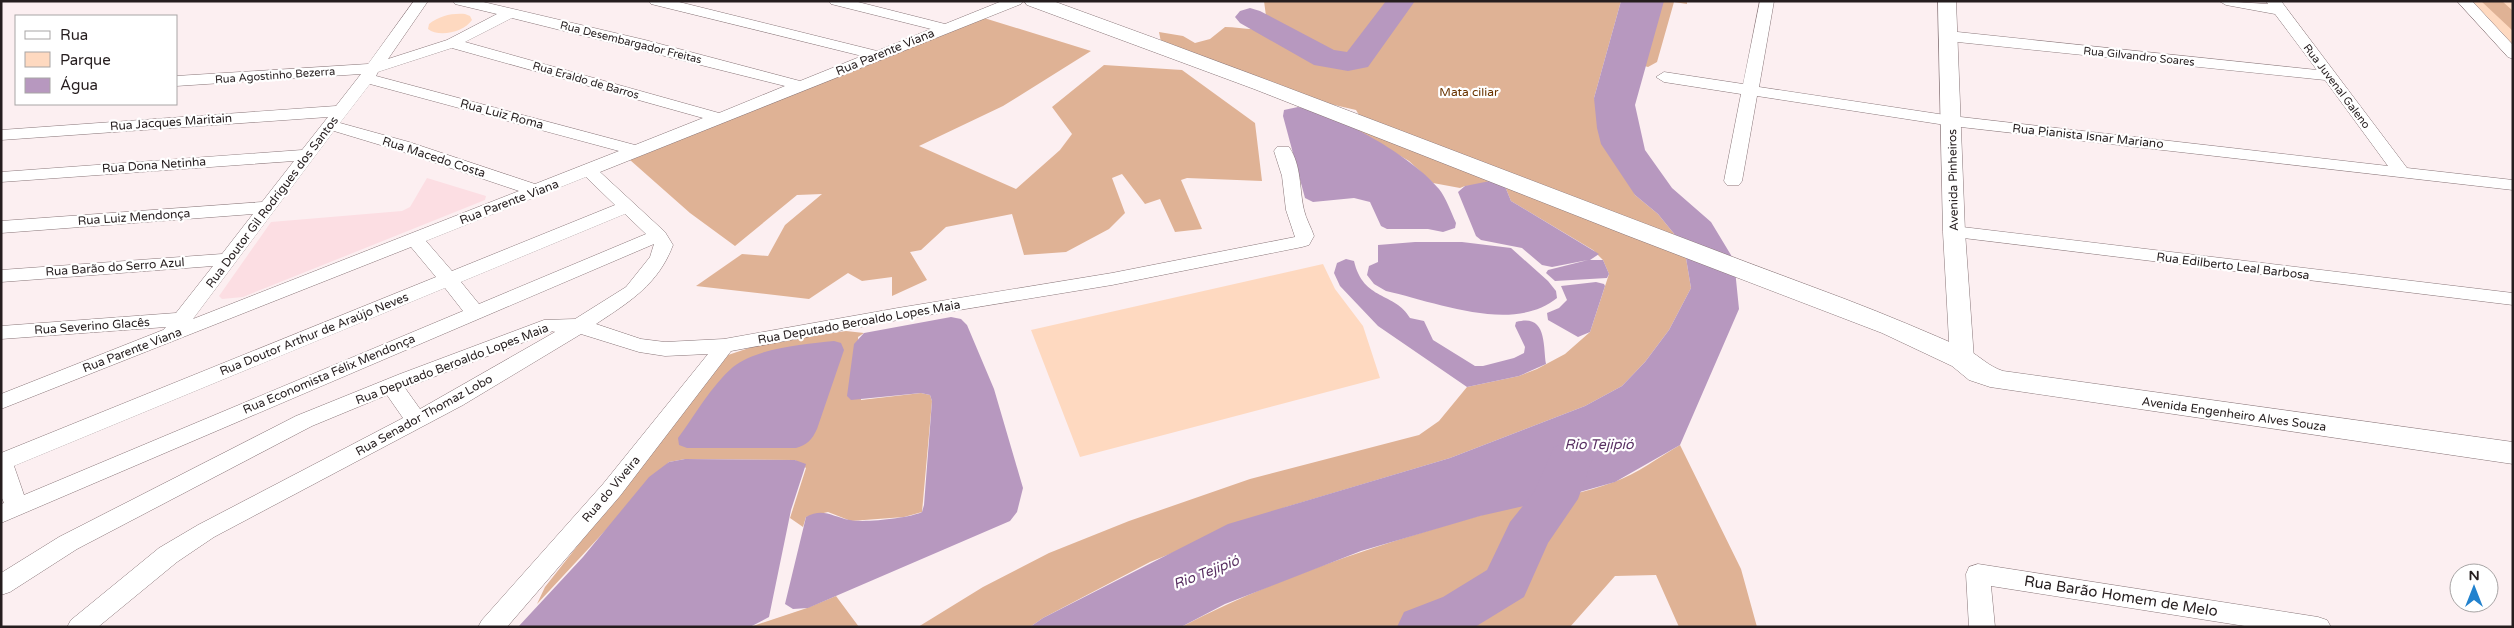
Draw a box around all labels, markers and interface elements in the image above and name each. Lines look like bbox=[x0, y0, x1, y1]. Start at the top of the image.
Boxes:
legend bbox=[15, 15, 178, 105]
street label: Rua Desembargador Freitas bbox=[559, 19, 703, 66]
text: Rua bbox=[60, 26, 88, 44]
street label: Rua Parente Viana bbox=[834, 26, 936, 78]
street label: Rua Juvenal Galeno bbox=[2301, 41, 2373, 131]
street label: Rua Gilvandro Soares bbox=[2083, 44, 2195, 69]
text: Parque bbox=[60, 51, 111, 69]
street label: Rua Eraldo de Barros bbox=[531, 59, 641, 102]
street label: Rua Agostinho Bezerra bbox=[214, 65, 336, 86]
text: Água bbox=[60, 76, 98, 94]
park label: Mata ciliar bbox=[1439, 85, 1499, 99]
street label: Rua Luiz Roma bbox=[459, 96, 545, 132]
street label: Rua Jacques Maritain bbox=[109, 111, 233, 133]
street label: Rua Doutor Gil Rodrigues dos Santos bbox=[203, 113, 341, 290]
street label: Rua Pianista Isnar Mariano bbox=[2012, 121, 2164, 151]
street label: Avenida Pinheiros bbox=[1945, 129, 1961, 231]
street label: Rua Macedo Costa bbox=[381, 134, 487, 180]
street label: Rua Dona Netinha bbox=[102, 154, 206, 176]
street label: Rua Parente Viana bbox=[457, 177, 561, 227]
street label: Rua Luiz Mendonça bbox=[77, 206, 191, 228]
street label: Rua Edilberto Leal Barbosa bbox=[2156, 250, 2310, 282]
street label: Rua Barão do Serro Azul bbox=[45, 255, 185, 279]
street label: Rua Doutor Arthur de Araújo Neves bbox=[218, 290, 411, 378]
street label: Rua Deputado Beroaldo Lopes Maia bbox=[757, 297, 961, 347]
street label: Rua Severino Glacês bbox=[34, 315, 151, 337]
street label: Rua Deputado Beroaldo Lopes Maia bbox=[354, 321, 550, 407]
street label: Rua Parente Viana bbox=[80, 325, 184, 375]
street label: Rua Economista Félix Mendonça bbox=[241, 331, 417, 417]
street label: Rua Senador Thomaz Lobo bbox=[353, 371, 495, 459]
street label: Avenida Engenheiro Alves Souza bbox=[2141, 394, 2327, 434]
water label: Rio Tejipió bbox=[1564, 436, 1635, 453]
street label: Rua do Viveira bbox=[579, 453, 643, 525]
water label: Rio Tejipió bbox=[1171, 552, 1243, 593]
north arrow bbox=[2449, 563, 2499, 613]
text: N bbox=[2468, 567, 2480, 584]
street label: Rua Barão Homem de Melo bbox=[2023, 572, 2219, 620]

